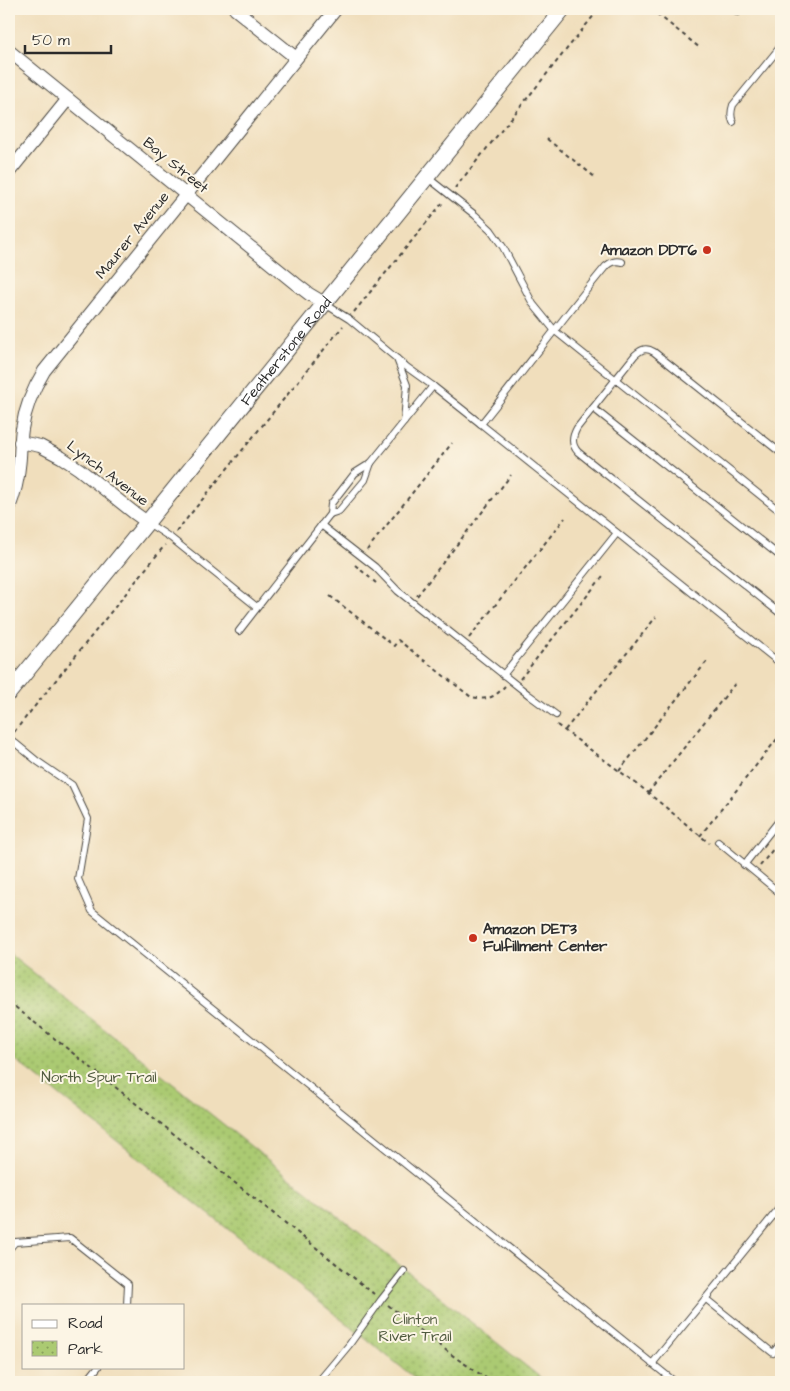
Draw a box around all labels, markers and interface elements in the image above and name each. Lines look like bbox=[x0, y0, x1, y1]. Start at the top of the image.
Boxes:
scale bar bbox=[25, 22, 111, 54]
text: 50 m bbox=[32, 30, 70, 51]
street label: Bay Street bbox=[138, 132, 213, 199]
street label: Maurer Avenue bbox=[91, 187, 174, 284]
place label: Amazon DDT6 bbox=[601, 240, 698, 261]
marker: Amazon DDT6 bbox=[701, 244, 713, 256]
street label: Featherstone Road bbox=[236, 292, 337, 410]
street label: Lynch Avenue bbox=[62, 436, 153, 512]
place label: Amazon DET3 Fulfillment Center bbox=[483, 919, 608, 957]
marker: Amazon DET3 Fulfillment Center bbox=[467, 932, 479, 944]
park label: North Spur Trail bbox=[41, 1067, 157, 1088]
legend bbox=[22, 1304, 185, 1368]
park label: Clinton River Trail bbox=[378, 1309, 452, 1347]
text: Road bbox=[68, 1313, 103, 1334]
text: Park bbox=[68, 1339, 103, 1360]

